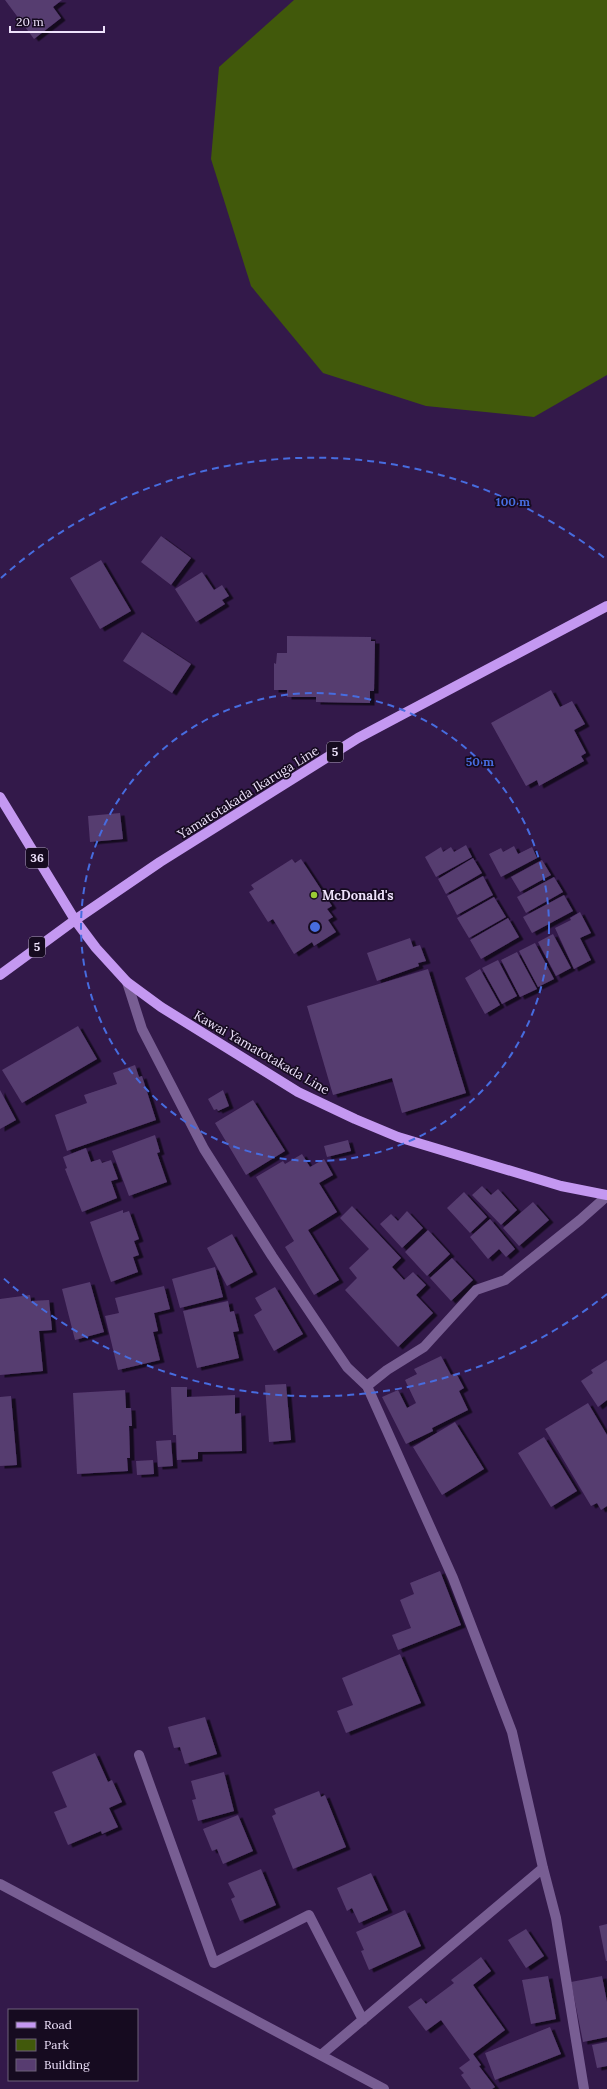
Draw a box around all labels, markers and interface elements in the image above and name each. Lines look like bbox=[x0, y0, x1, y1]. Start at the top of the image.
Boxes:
scale bar bbox=[10, 8, 104, 34]
text: 20 m bbox=[16, 14, 44, 29]
text: 100 m bbox=[496, 494, 530, 509]
street label: Yamatotakada Ikaruga Line bbox=[174, 742, 322, 843]
road number: 5 bbox=[327, 742, 343, 762]
text: 50 m bbox=[466, 754, 494, 769]
road number: 36 bbox=[26, 848, 48, 868]
place label: McDonald's bbox=[322, 887, 394, 904]
marker: McDonald's bbox=[309, 890, 319, 900]
centre of rings bbox=[308, 920, 322, 934]
road number: 5 bbox=[29, 937, 45, 957]
street label: Kawai Yamatotakada Line bbox=[191, 1007, 333, 1098]
legend bbox=[8, 2009, 138, 2081]
text: Road bbox=[44, 2017, 72, 2032]
text: Park bbox=[44, 2037, 70, 2052]
text: Building bbox=[44, 2057, 90, 2072]

